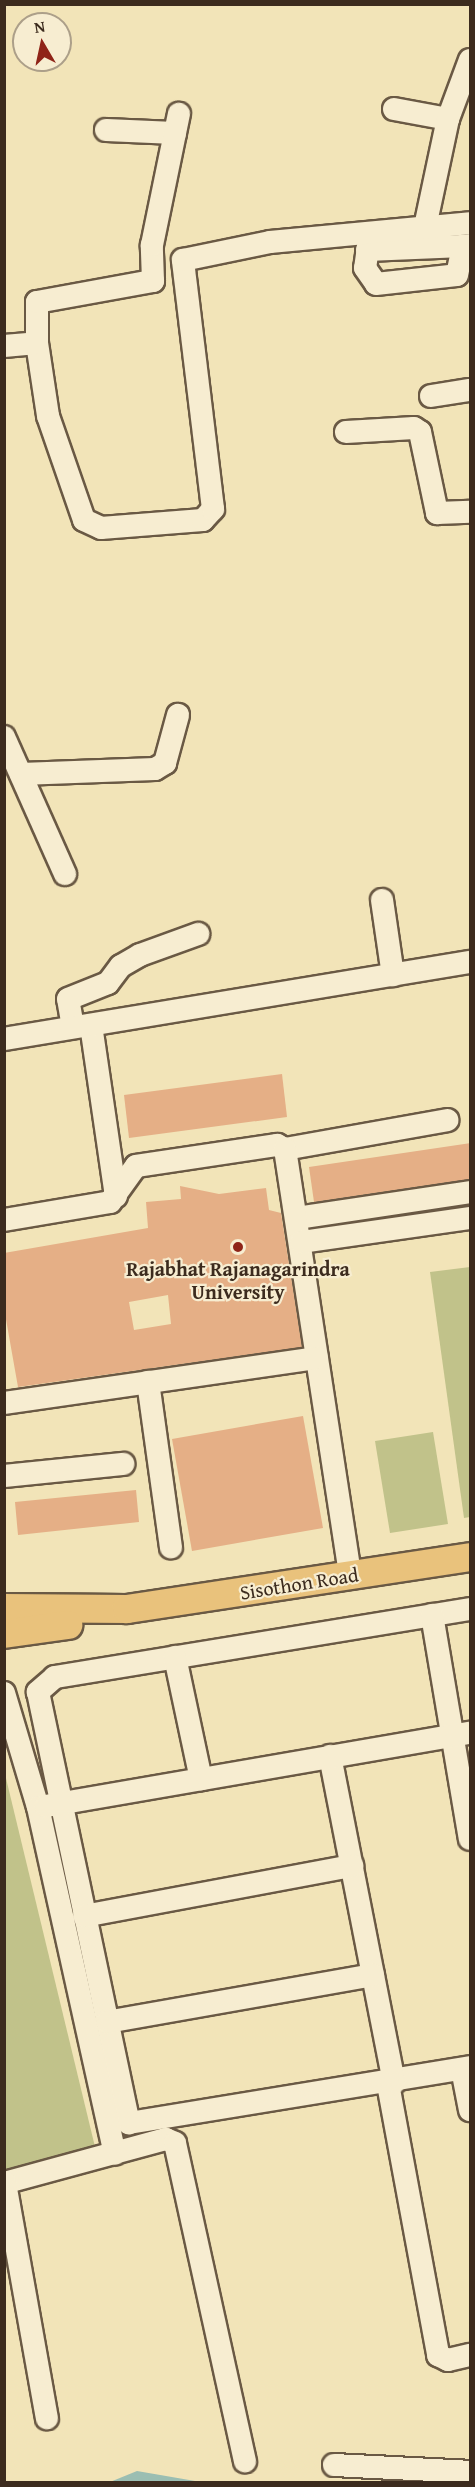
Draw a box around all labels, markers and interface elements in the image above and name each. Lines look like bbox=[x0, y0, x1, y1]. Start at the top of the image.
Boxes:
north arrow bbox=[12, 12, 72, 72]
text: N bbox=[32, 14, 47, 39]
marker: Rajabhat Rajanagarindra University bbox=[231, 1240, 245, 1254]
place label: Rajabhat Rajanagarindra University bbox=[126, 1256, 350, 1303]
street label: Sisothon Road bbox=[238, 1562, 360, 1604]

